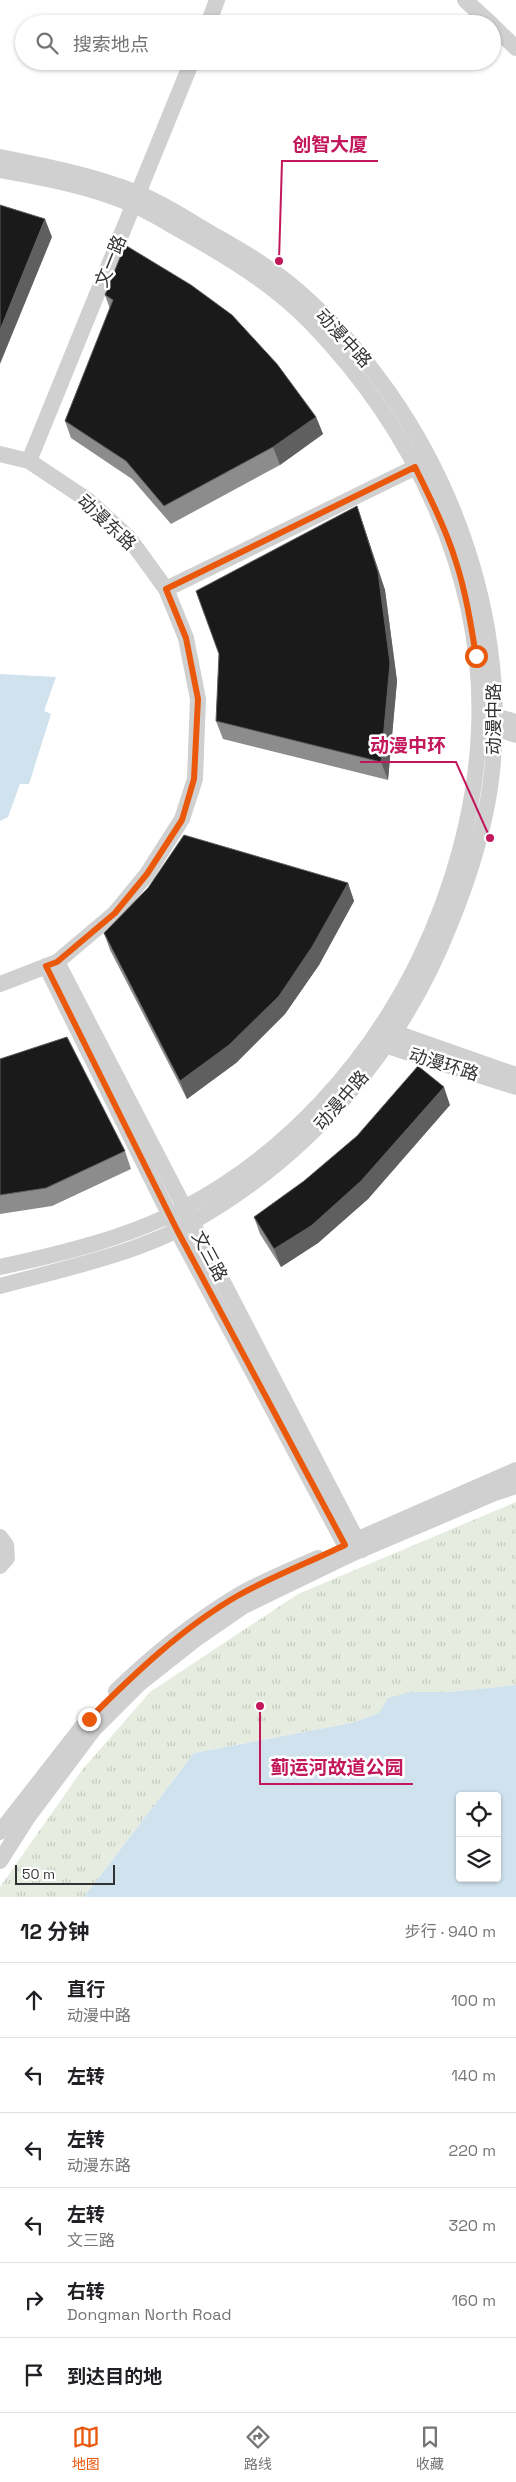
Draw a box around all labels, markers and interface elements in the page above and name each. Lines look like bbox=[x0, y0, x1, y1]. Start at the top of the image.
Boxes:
search box bbox=[15, 15, 501, 70]
icon: search bbox=[33, 29, 61, 57]
text: 搜索地点 bbox=[73, 32, 149, 57]
callout: 创智大厦 bbox=[282, 127, 378, 161]
text: 创智大厦 bbox=[292, 132, 368, 157]
street label: 文一路 bbox=[89, 232, 131, 290]
street label: 动漫中路 bbox=[311, 304, 377, 372]
street label: 动漫东路 bbox=[73, 489, 141, 555]
route start bbox=[465, 645, 488, 668]
street label: 动漫中路 bbox=[482, 683, 505, 755]
callout: 动漫中环 bbox=[360, 728, 456, 762]
text: 动漫中环 bbox=[370, 733, 446, 758]
street label: 动漫环路 bbox=[406, 1042, 482, 1086]
street label: 动漫中路 bbox=[309, 1065, 373, 1135]
street label: 文三路 bbox=[187, 1227, 233, 1285]
route end bbox=[78, 1708, 101, 1731]
callout: 蓟运河故道公园 bbox=[260, 1750, 413, 1784]
text: 蓟运河故道公园 bbox=[270, 1755, 404, 1780]
map controls bbox=[456, 1792, 501, 1882]
button: locate bbox=[456, 1792, 501, 1837]
button: layers bbox=[456, 1837, 501, 1882]
scale bar bbox=[15, 1862, 115, 1885]
text: 50 m bbox=[22, 1865, 55, 1883]
text: 12 分钟 bbox=[20, 1918, 89, 1945]
text: 步行 · 940 m bbox=[405, 1921, 496, 1942]
text: 直行 bbox=[67, 1977, 105, 2002]
icon: ahead bbox=[20, 1986, 48, 2014]
text: 100 m bbox=[451, 1990, 496, 2011]
text: 动漫中路 bbox=[67, 2005, 131, 2026]
icon: left bbox=[20, 2061, 48, 2089]
text: 左转 bbox=[67, 2064, 105, 2089]
text: 140 m bbox=[451, 2065, 496, 2086]
text: 左转 bbox=[67, 2127, 105, 2152]
icon: left bbox=[20, 2136, 48, 2164]
text: 220 m bbox=[449, 2140, 496, 2161]
text: 动漫东路 bbox=[67, 2155, 131, 2176]
text: 左转 bbox=[67, 2202, 105, 2227]
icon: left bbox=[20, 2211, 48, 2239]
text: 320 m bbox=[449, 2215, 496, 2236]
text: 文三路 bbox=[67, 2230, 115, 2251]
text: 右转 bbox=[67, 2279, 105, 2304]
icon: right bbox=[20, 2286, 48, 2314]
text: 160 m bbox=[451, 2290, 496, 2311]
text: Dongman North Road bbox=[67, 2304, 232, 2325]
icon: arrive bbox=[20, 2361, 48, 2389]
text: 到达目的地 bbox=[67, 2364, 162, 2389]
tab: 地图 bbox=[72, 2423, 100, 2473]
tab: 路线 bbox=[244, 2423, 272, 2473]
tab: 收藏 bbox=[416, 2423, 444, 2473]

